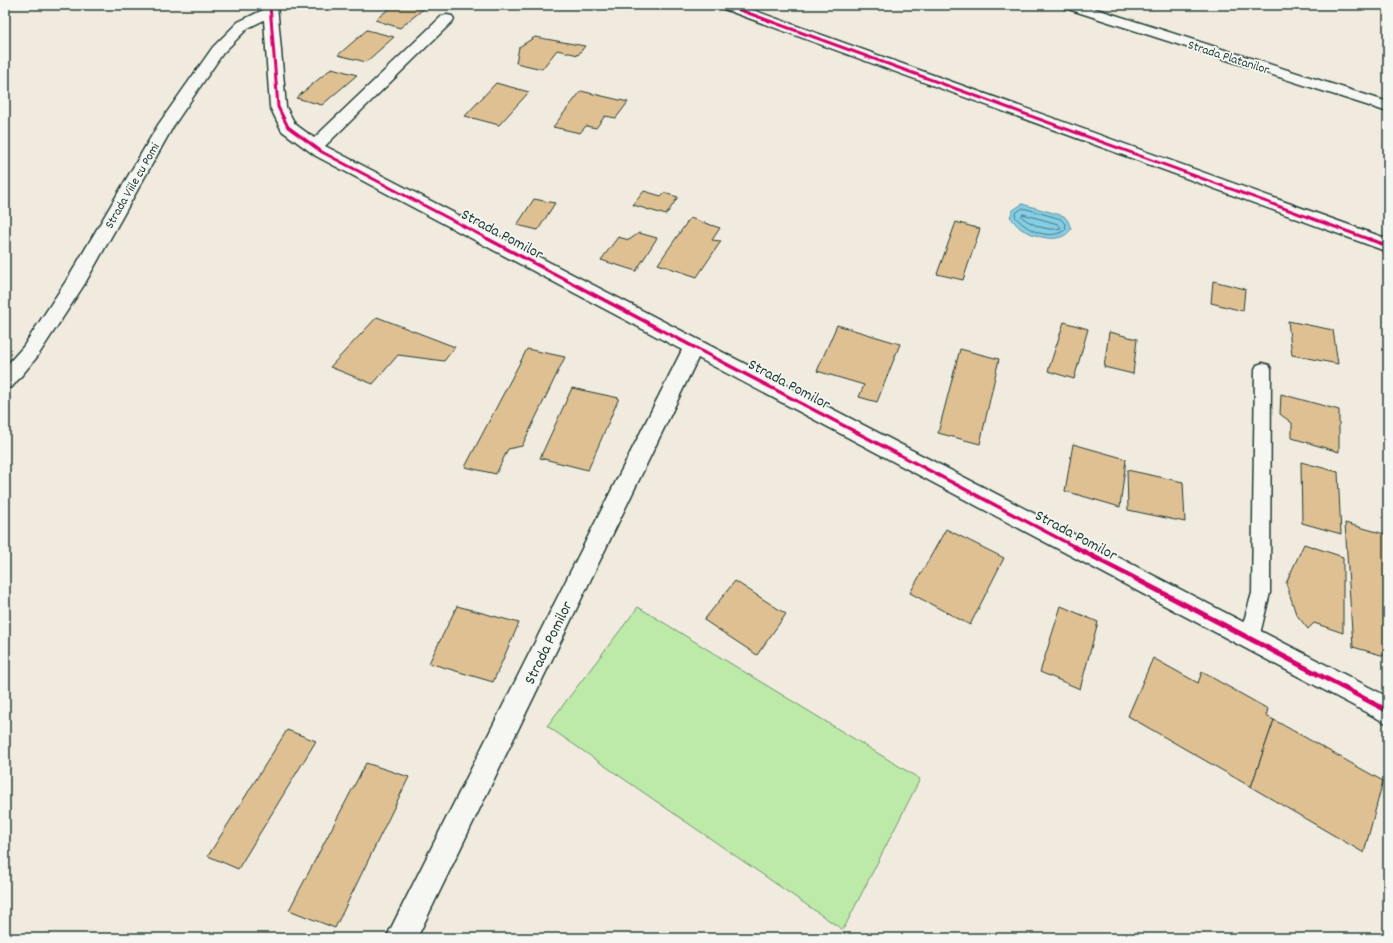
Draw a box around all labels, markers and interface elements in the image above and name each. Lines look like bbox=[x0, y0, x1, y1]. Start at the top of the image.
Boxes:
street label: Strada Platanilor bbox=[1185, 36, 1272, 81]
street label: Strada Viile cu Pomi bbox=[101, 139, 166, 233]
street label: Strada Pomilor bbox=[457, 204, 547, 267]
street label: Strada Pomilor bbox=[744, 354, 834, 417]
street label: Strada Pomilor bbox=[1031, 505, 1121, 568]
street label: Strada Pomilor bbox=[519, 597, 579, 689]

